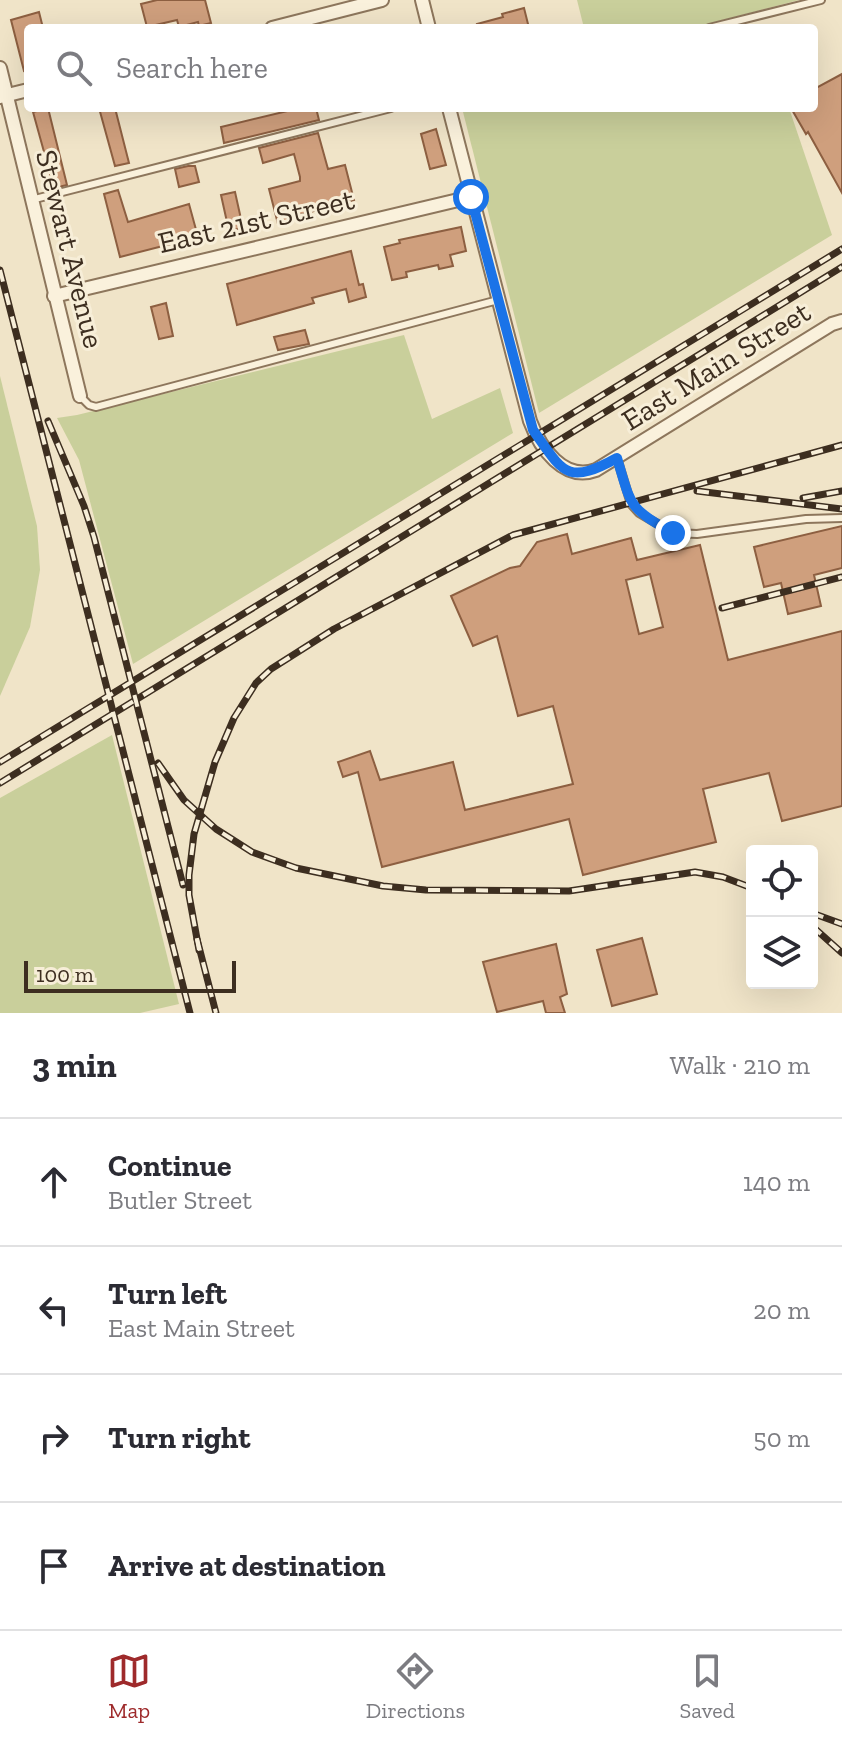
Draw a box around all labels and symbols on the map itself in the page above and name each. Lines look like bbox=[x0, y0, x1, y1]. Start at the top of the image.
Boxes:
street label: Stewart Avenue bbox=[28, 146, 112, 352]
route start bbox=[453, 179, 489, 215]
street label: East 21st Street bbox=[154, 181, 358, 261]
street label: East Main Street bbox=[615, 294, 817, 438]
route end bbox=[655, 515, 691, 551]
scale bar bbox=[24, 957, 236, 993]

